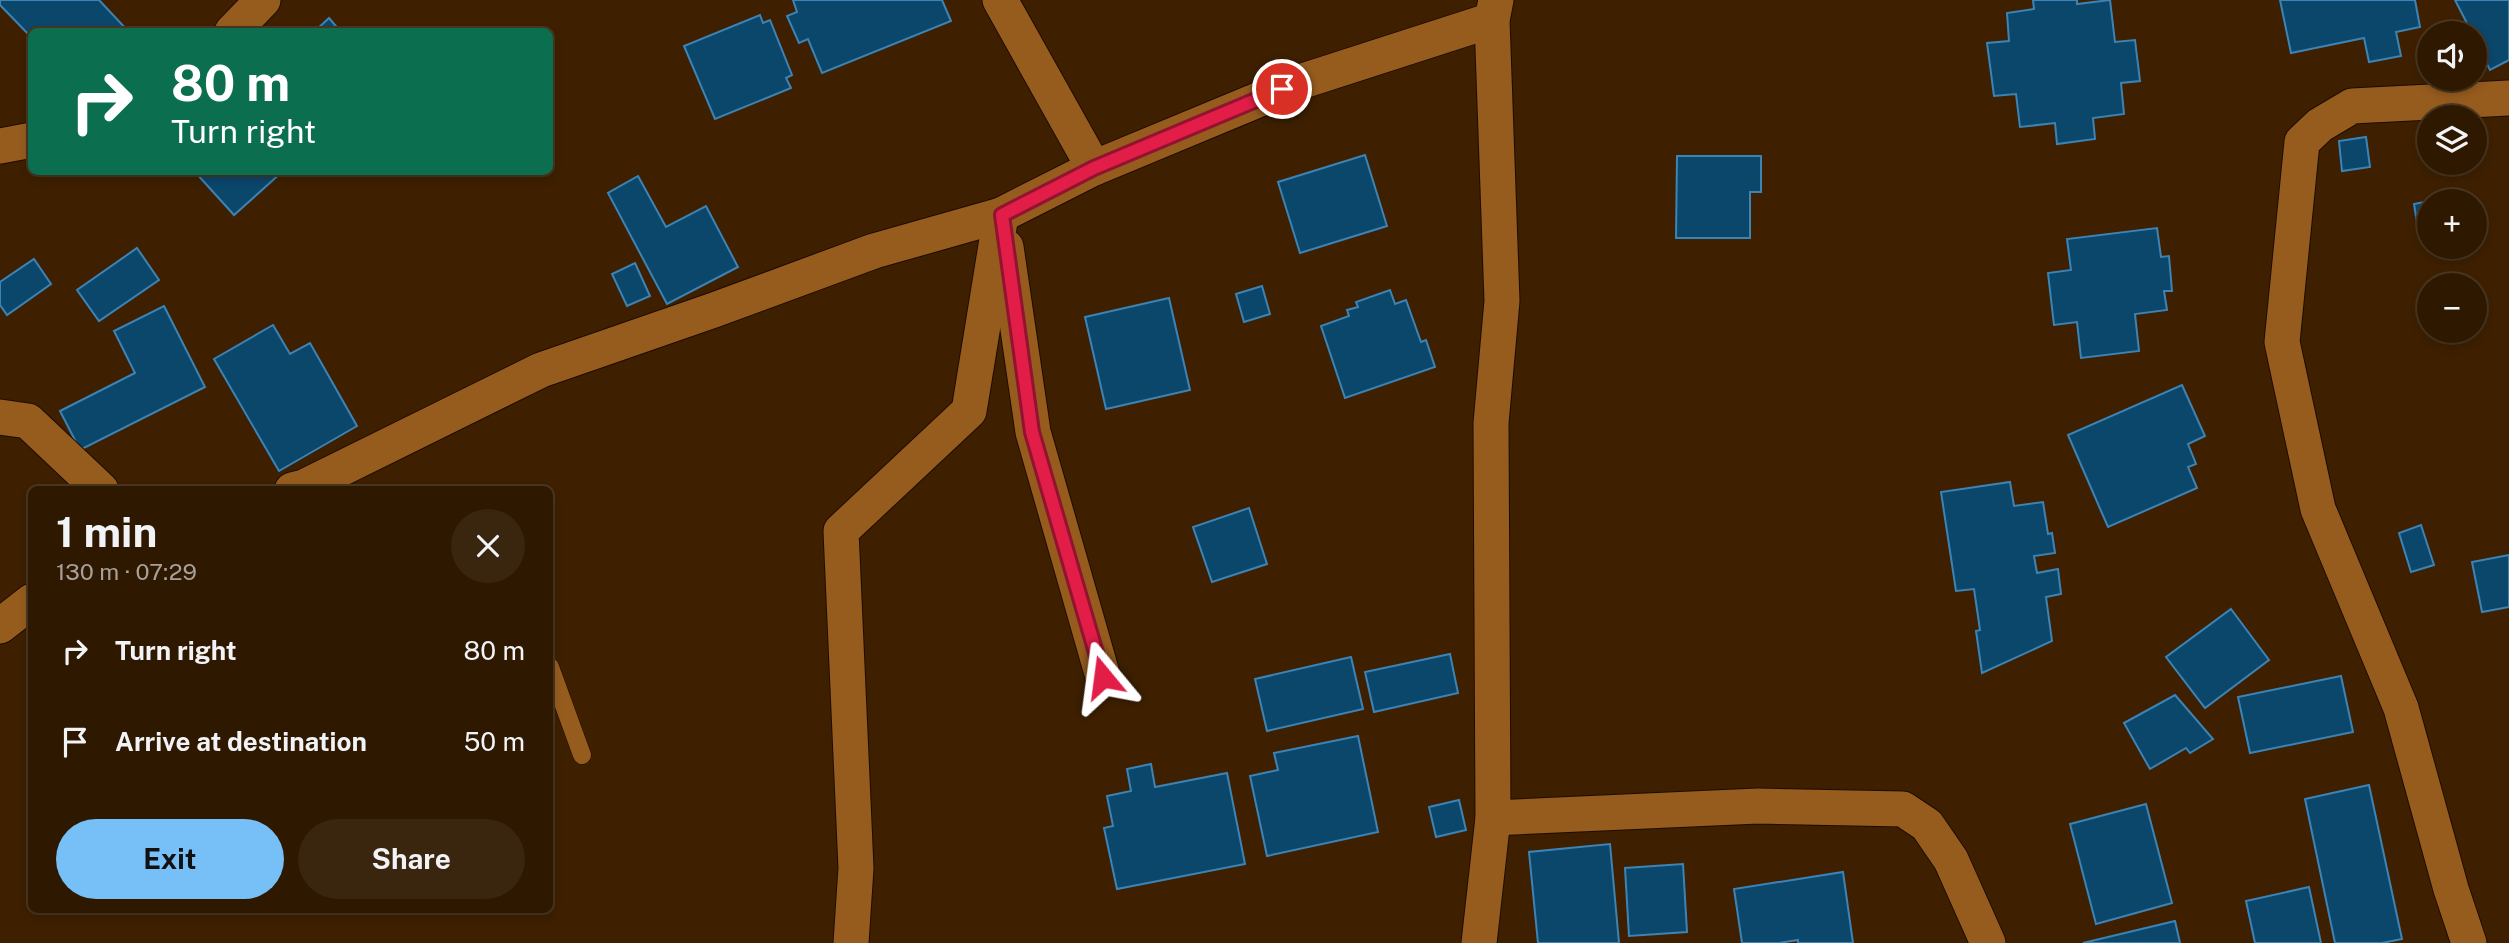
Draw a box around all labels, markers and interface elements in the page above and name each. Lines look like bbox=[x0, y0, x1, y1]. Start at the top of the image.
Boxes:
map controls bbox=[2417, 21, 2487, 343]
button: sound bbox=[2417, 21, 2487, 91]
text: 80 m bbox=[171, 54, 290, 112]
icon: right bbox=[56, 56, 147, 147]
pin bbox=[1252, 59, 1312, 119]
icon: arrive bbox=[1263, 70, 1301, 108]
button: layers bbox=[2417, 105, 2487, 175]
text: Turn right bbox=[171, 113, 316, 150]
button: + bbox=[2417, 189, 2487, 259]
button: − bbox=[2417, 273, 2487, 343]
text: 1 min bbox=[56, 507, 157, 556]
button: close bbox=[451, 509, 525, 583]
text: 130 m · 07:29 bbox=[56, 558, 197, 585]
icon: right bbox=[56, 632, 94, 670]
text: Turn right bbox=[115, 635, 237, 666]
text: 80 m bbox=[464, 635, 525, 666]
position arrow bbox=[1066, 640, 1140, 714]
icon: arrive bbox=[56, 723, 94, 761]
text: Arrive at destination bbox=[115, 726, 367, 757]
text: 50 m bbox=[464, 726, 525, 757]
button: Exit bbox=[56, 819, 284, 899]
button: Share bbox=[298, 819, 525, 899]

